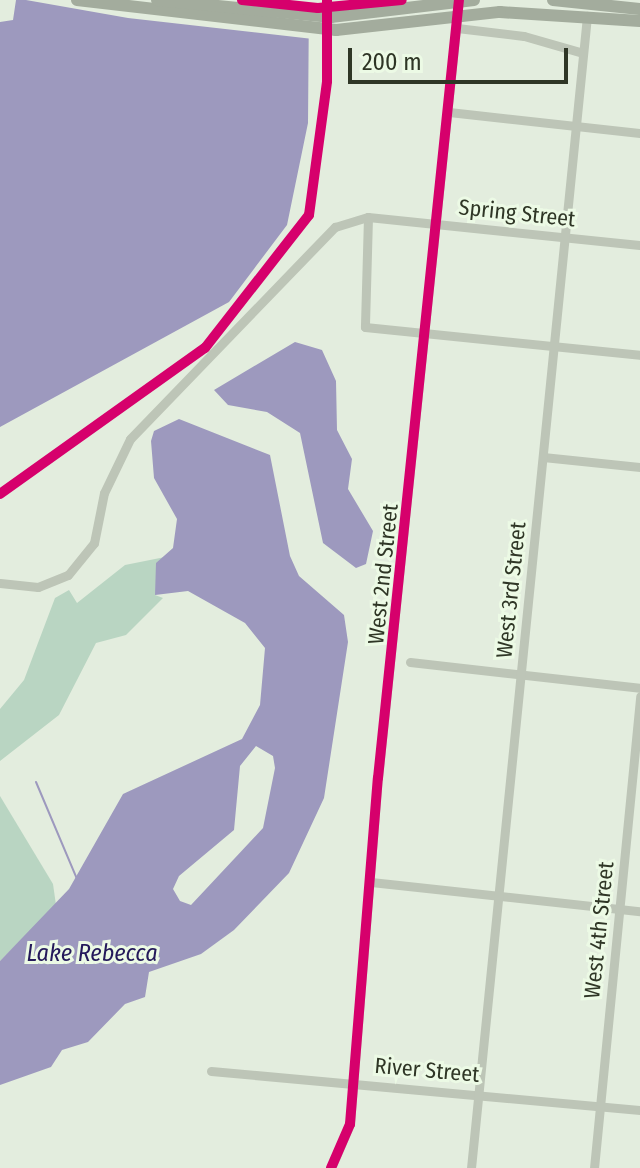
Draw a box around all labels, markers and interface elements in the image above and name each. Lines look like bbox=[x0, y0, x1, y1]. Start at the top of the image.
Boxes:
scale bar bbox=[352, 32, 572, 82]
text: 200 m bbox=[362, 48, 422, 76]
street label: Spring Street bbox=[457, 194, 577, 232]
street label: West 2nd Street bbox=[362, 502, 404, 646]
street label: West 3rd Street bbox=[491, 521, 531, 659]
street label: West 4th Street bbox=[579, 860, 619, 1000]
water label: Lake Rebecca bbox=[26, 940, 158, 968]
street label: River Street bbox=[374, 1052, 480, 1088]

